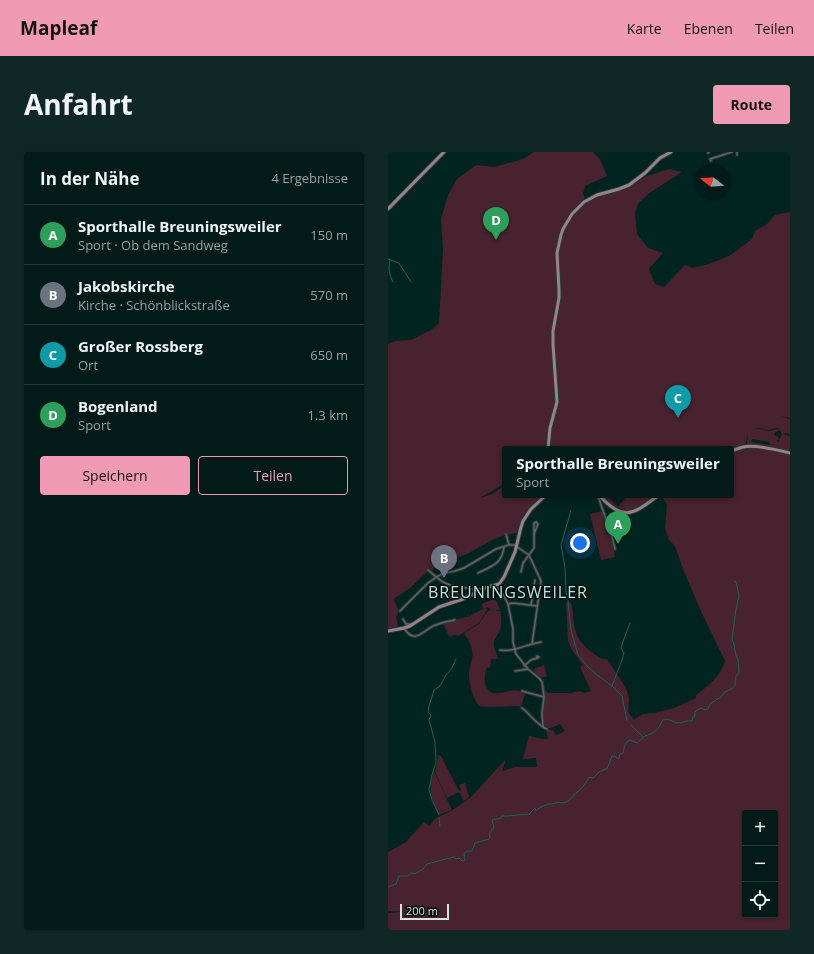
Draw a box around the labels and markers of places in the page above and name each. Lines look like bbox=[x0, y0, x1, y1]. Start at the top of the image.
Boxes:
pin: D bbox=[483, 207, 509, 240]
pin: C bbox=[665, 385, 691, 418]
pin: A bbox=[605, 511, 631, 544]
pin: B bbox=[431, 545, 457, 578]

